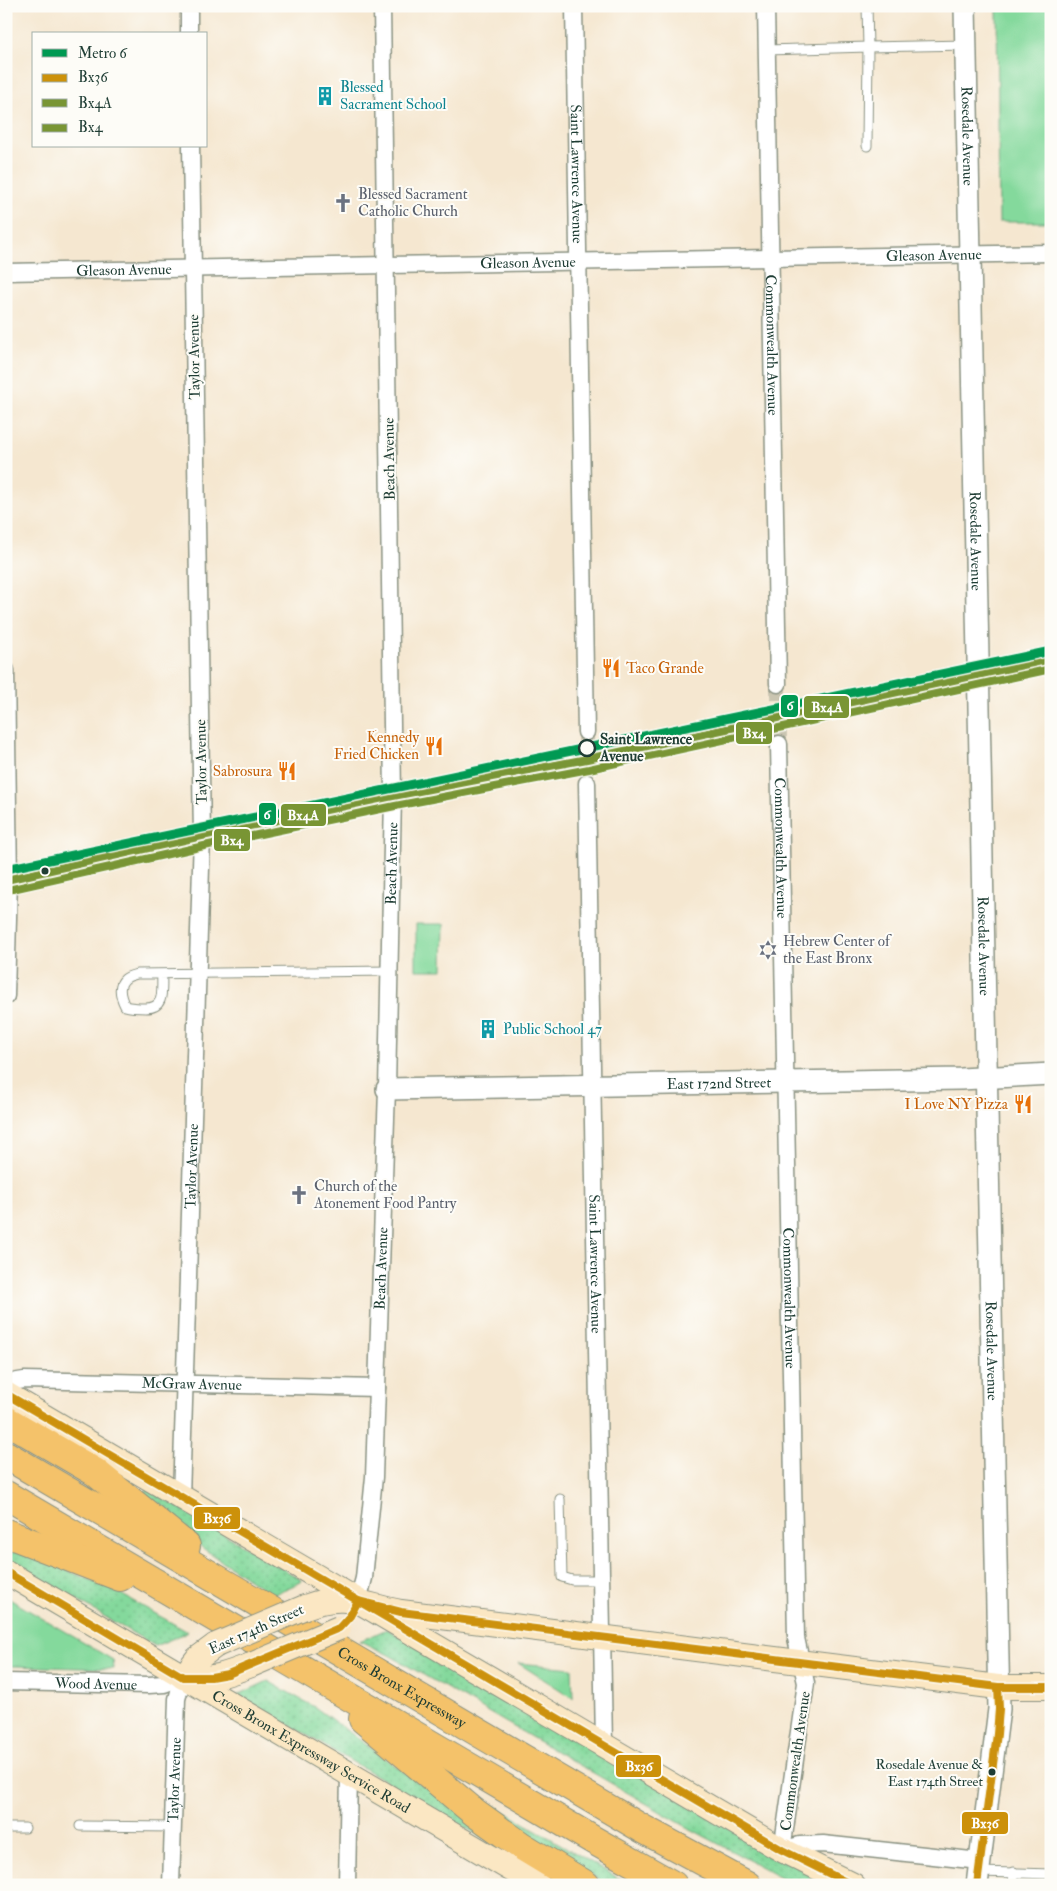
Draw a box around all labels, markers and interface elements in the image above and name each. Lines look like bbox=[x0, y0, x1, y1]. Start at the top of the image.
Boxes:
legend bbox=[32, 32, 208, 148]
text: Metro 6 bbox=[78, 44, 128, 63]
text: Bx36 bbox=[78, 68, 109, 87]
place label: Blessed Sacrament School bbox=[340, 78, 446, 114]
building icon: Blessed Sacrament School bbox=[314, 85, 336, 107]
street label: Rosedale Avenue bbox=[957, 86, 978, 186]
text: Bx4A bbox=[78, 94, 112, 113]
street label: Saint Lawrence Avenue bbox=[566, 104, 587, 244]
text: Bx4 bbox=[78, 118, 103, 137]
place label: Blessed Sacrament Catholic Church bbox=[358, 185, 468, 221]
church icon: Blessed Sacrament Catholic Church bbox=[332, 192, 354, 214]
street label: Gleason Avenue bbox=[886, 245, 982, 266]
street label: Gleason Avenue bbox=[480, 253, 576, 273]
street label: Gleason Avenue bbox=[76, 260, 172, 281]
street label: Commonwealth Avenue bbox=[761, 274, 782, 416]
street label: Taylor Avenue bbox=[184, 314, 205, 400]
street label: Beach Avenue bbox=[379, 417, 400, 501]
street label: Rosedale Avenue bbox=[965, 491, 986, 591]
restaurant icon: Taco Grande bbox=[600, 657, 622, 679]
place label: Taco Grande bbox=[626, 659, 704, 678]
line badge: 6 bbox=[780, 694, 799, 718]
line badge: Bx4A bbox=[803, 695, 850, 719]
text: 6 bbox=[786, 697, 794, 714]
text: Bx4A bbox=[811, 699, 843, 716]
street label: Taylor Avenue bbox=[191, 719, 212, 805]
line badge: Bx4 bbox=[735, 721, 773, 745]
text: Bx4 bbox=[743, 725, 767, 742]
place label: Kennedy Fried Chicken bbox=[334, 728, 419, 764]
place label: Saint Lawrence Avenue bbox=[599, 730, 693, 766]
restaurant icon: Kennedy Fried Chicken bbox=[423, 735, 445, 757]
marker: Saint Lawrence Avenue bbox=[578, 739, 596, 757]
restaurant icon: Sabrosura bbox=[276, 760, 298, 782]
place label: Sabrosura bbox=[213, 762, 273, 781]
street label: Commonwealth Avenue bbox=[770, 777, 791, 919]
line badge: 6 bbox=[258, 802, 277, 826]
line badge: Bx4A bbox=[280, 803, 327, 827]
text: 6 bbox=[263, 806, 271, 823]
text: Bx4A bbox=[287, 807, 319, 824]
street label: Beach Avenue bbox=[382, 822, 402, 905]
line badge: Bx4 bbox=[213, 828, 251, 852]
text: Bx4 bbox=[221, 832, 245, 849]
unlabelled marker bbox=[40, 866, 50, 876]
street label: Rosedale Avenue bbox=[973, 896, 994, 996]
place label: Hebrew Center of the East Bronx bbox=[783, 932, 892, 968]
synagogue icon: Hebrew Center of the East Bronx bbox=[757, 939, 779, 961]
building icon: Public School 47 bbox=[477, 1018, 499, 1040]
place label: Public School 47 bbox=[503, 1020, 602, 1039]
street label: East 172nd Street bbox=[667, 1073, 771, 1094]
restaurant icon: I Love NY Pizza bbox=[1012, 1093, 1034, 1115]
place label: I Love NY Pizza bbox=[904, 1095, 1009, 1114]
street label: Taylor Avenue bbox=[181, 1123, 203, 1209]
place label: Church of the Atonement Food Pantry bbox=[313, 1177, 457, 1213]
church icon: Church of the Atonement Food Pantry bbox=[288, 1184, 310, 1206]
street label: Saint Lawrence Avenue bbox=[584, 1194, 606, 1334]
street label: Beach Avenue bbox=[371, 1227, 392, 1310]
street label: Commonwealth Avenue bbox=[778, 1227, 800, 1369]
street label: Rosedale Avenue bbox=[981, 1301, 1002, 1401]
street label: McGraw Avenue bbox=[141, 1374, 242, 1395]
line badge: Bx36 bbox=[193, 1506, 241, 1530]
text: Bx36 bbox=[203, 1510, 232, 1527]
street label: East 174th Street bbox=[206, 1600, 307, 1659]
street label: Cross Bronx Expressway bbox=[334, 1643, 470, 1733]
street label: Wood Avenue bbox=[54, 1674, 137, 1695]
street label: Cross Bronx Expressway Service Road bbox=[208, 1686, 414, 1818]
street label: Commonwealth Avenue bbox=[776, 1690, 815, 1832]
street label: Taylor Avenue bbox=[164, 1737, 186, 1823]
line badge: Bx36 bbox=[615, 1754, 662, 1778]
place label: Rosedale Avenue & East 174th Street bbox=[876, 1756, 983, 1790]
text: Bx36 bbox=[625, 1758, 654, 1775]
marker: Rosedale Avenue & East 174th Street bbox=[987, 1767, 997, 1777]
line badge: Bx36 bbox=[961, 1811, 1009, 1835]
text: Bx36 bbox=[971, 1815, 1000, 1832]

